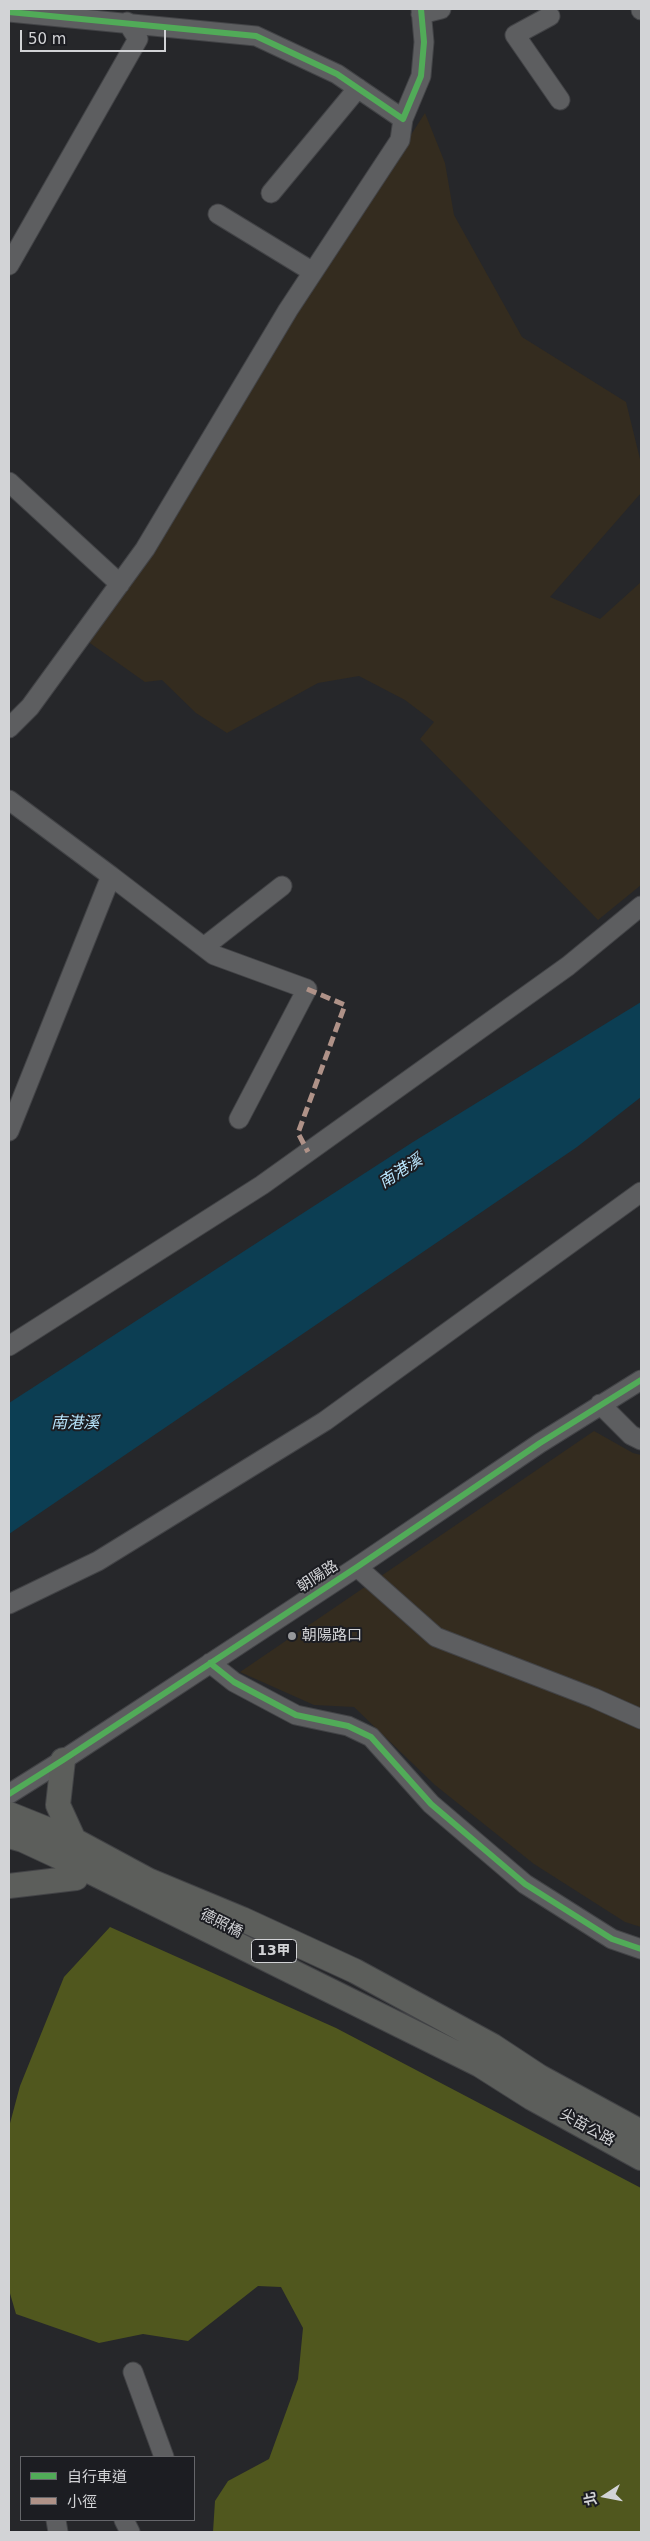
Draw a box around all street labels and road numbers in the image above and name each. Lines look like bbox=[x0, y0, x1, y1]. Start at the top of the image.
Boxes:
street label: 朝陽路 bbox=[294, 1557, 342, 1597]
street label: 德照橋 bbox=[197, 1906, 245, 1942]
road number: 13甲 bbox=[252, 1940, 296, 1962]
street label: 尖苗公路 bbox=[556, 2106, 618, 2150]

